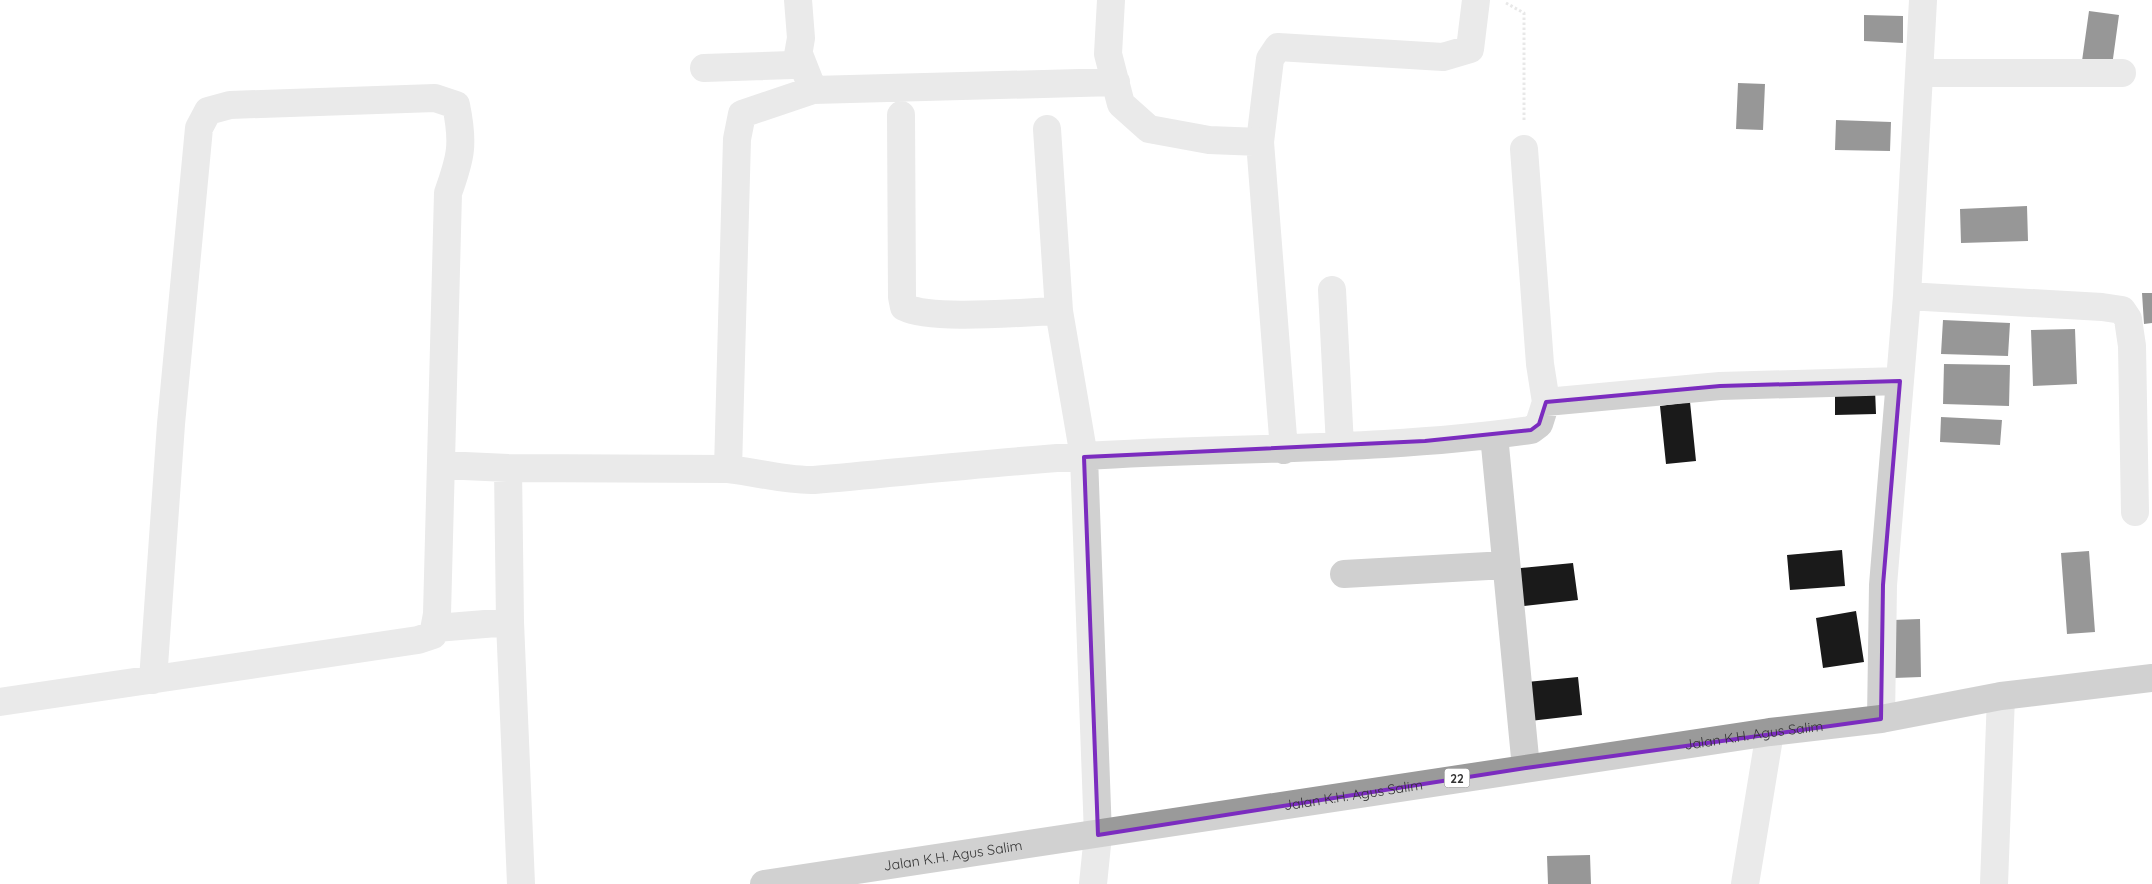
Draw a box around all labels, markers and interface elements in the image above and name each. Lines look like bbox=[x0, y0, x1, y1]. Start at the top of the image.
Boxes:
street label: Jalan K.H. Agus Salim bbox=[1683, 717, 1824, 754]
road number: 22 bbox=[1444, 768, 1470, 788]
street label: Jalan K.H. Agus Salim bbox=[1283, 776, 1424, 814]
street label: Jalan K.H. Agus Salim bbox=[882, 836, 1023, 875]

